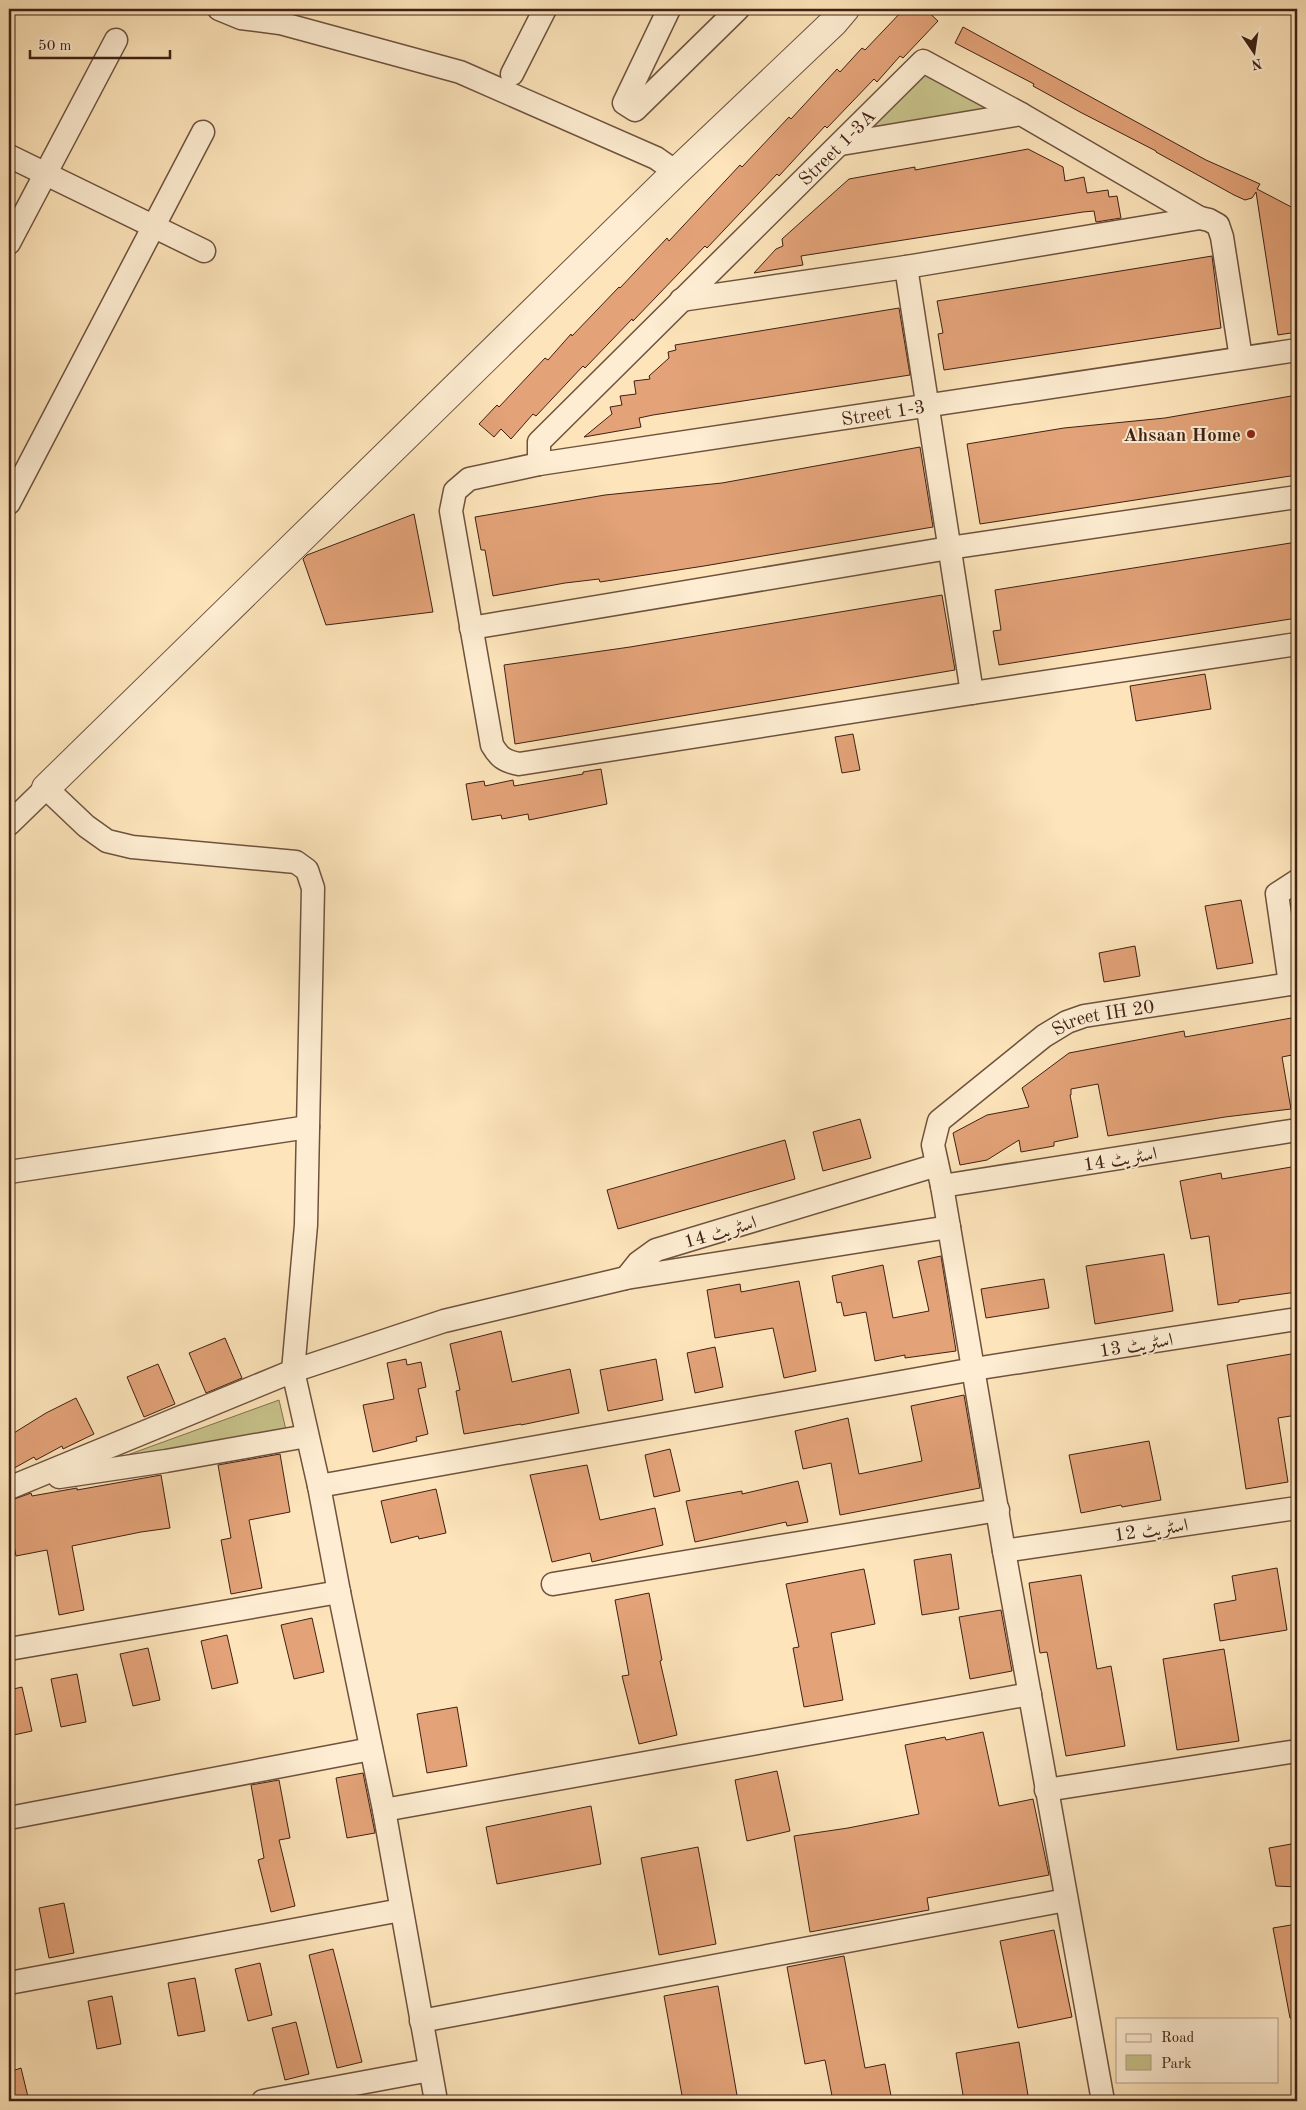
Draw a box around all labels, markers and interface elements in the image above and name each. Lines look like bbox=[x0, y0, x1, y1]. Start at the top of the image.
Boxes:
scale bar bbox=[30, 28, 170, 60]
north arrow bbox=[1228, 28, 1278, 78]
text: 50 m bbox=[38, 39, 72, 54]
text: N bbox=[1250, 56, 1263, 72]
street label: Street 1-3A bbox=[796, 107, 880, 190]
street label: Street 1-3 bbox=[840, 398, 927, 430]
place label: Ahsaan Home bbox=[1123, 427, 1241, 446]
marker: Ahsaan Home bbox=[1245, 428, 1257, 440]
street label: Street IH 20 bbox=[1049, 998, 1156, 1041]
street label: اسٹریٹ 14 bbox=[1082, 1145, 1159, 1176]
street label: اسٹریٹ 14 bbox=[682, 1214, 759, 1253]
street label: اسٹریٹ 13 bbox=[1098, 1331, 1175, 1362]
street label: اسٹریٹ 12 bbox=[1113, 1517, 1190, 1546]
legend bbox=[1116, 2018, 1278, 2082]
text: Road bbox=[1161, 2031, 1195, 2046]
text: Park bbox=[1161, 2057, 1192, 2072]

